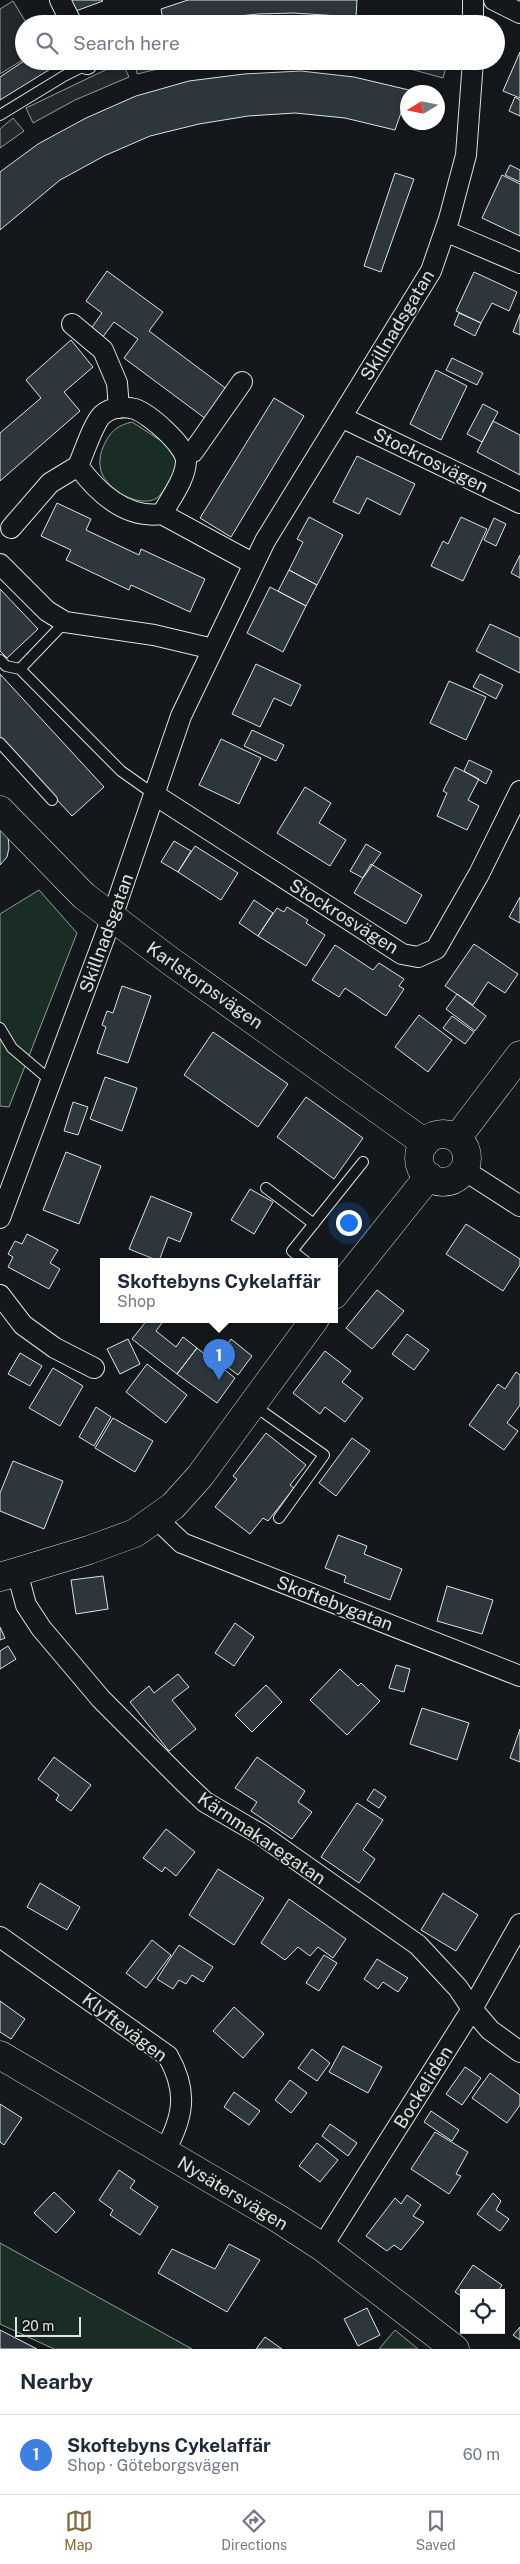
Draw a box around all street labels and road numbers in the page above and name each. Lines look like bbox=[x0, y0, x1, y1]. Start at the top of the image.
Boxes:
street label: Skillnadsgatan bbox=[356, 266, 438, 384]
street label: Stockrosvägen bbox=[370, 423, 492, 497]
street label: Skillnadsgatan bbox=[75, 871, 137, 995]
street label: Stockrosvägen bbox=[286, 874, 402, 958]
street label: Karlstorpsvägen bbox=[143, 937, 267, 1033]
street label: Skoftebygatan bbox=[274, 1571, 396, 1635]
street label: Kärnmakaregatan bbox=[194, 1787, 330, 1889]
street label: Klyftevägen bbox=[78, 1988, 172, 2066]
street label: Bockeliden bbox=[389, 2042, 457, 2132]
street label: Nysätersvägen bbox=[174, 2152, 292, 2234]

